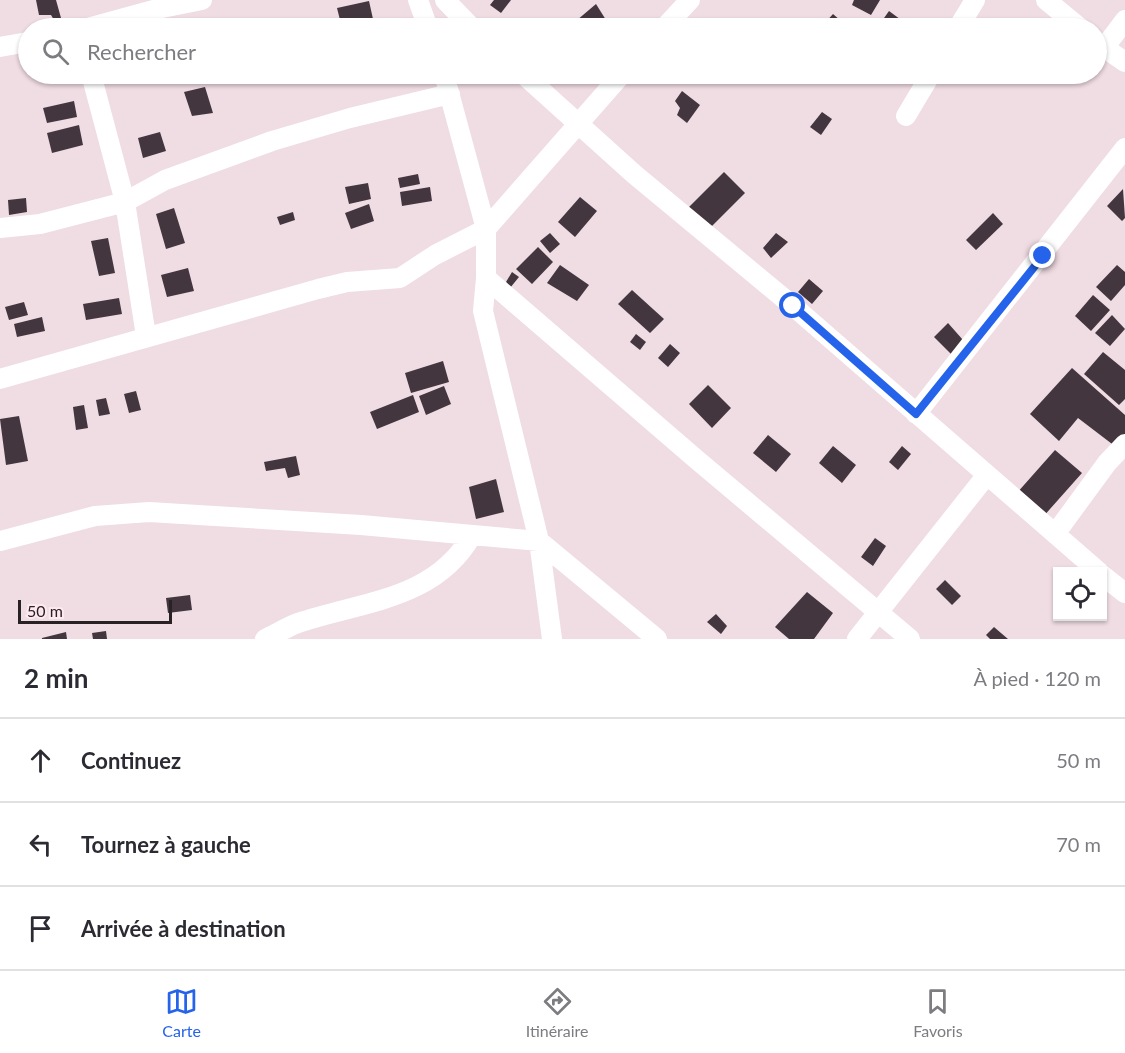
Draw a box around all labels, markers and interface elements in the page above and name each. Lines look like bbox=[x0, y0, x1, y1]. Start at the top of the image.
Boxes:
search box bbox=[18, 18, 1107, 84]
icon: search bbox=[39, 35, 72, 68]
text: Rechercher bbox=[87, 38, 196, 65]
route end bbox=[1029, 242, 1055, 268]
route start bbox=[779, 292, 805, 318]
map controls bbox=[1053, 567, 1107, 621]
button: locate bbox=[1053, 567, 1107, 621]
scale bar bbox=[18, 597, 172, 624]
text: 50 m bbox=[27, 601, 63, 620]
text: 2 min bbox=[24, 662, 88, 694]
text: À pied · 120 m bbox=[973, 666, 1101, 690]
icon: ahead bbox=[24, 744, 57, 777]
text: Continuez bbox=[81, 747, 181, 774]
text: 50 m bbox=[1056, 748, 1101, 772]
icon: left bbox=[24, 828, 57, 861]
text: Tournez à gauche bbox=[81, 831, 251, 858]
text: 70 m bbox=[1056, 832, 1101, 856]
icon: arrive bbox=[24, 912, 57, 945]
text: Arrivée à destination bbox=[81, 915, 286, 942]
tab: Carte bbox=[162, 985, 201, 1040]
tab: Itinéraire bbox=[526, 985, 589, 1040]
tab: Favoris bbox=[913, 985, 963, 1040]

